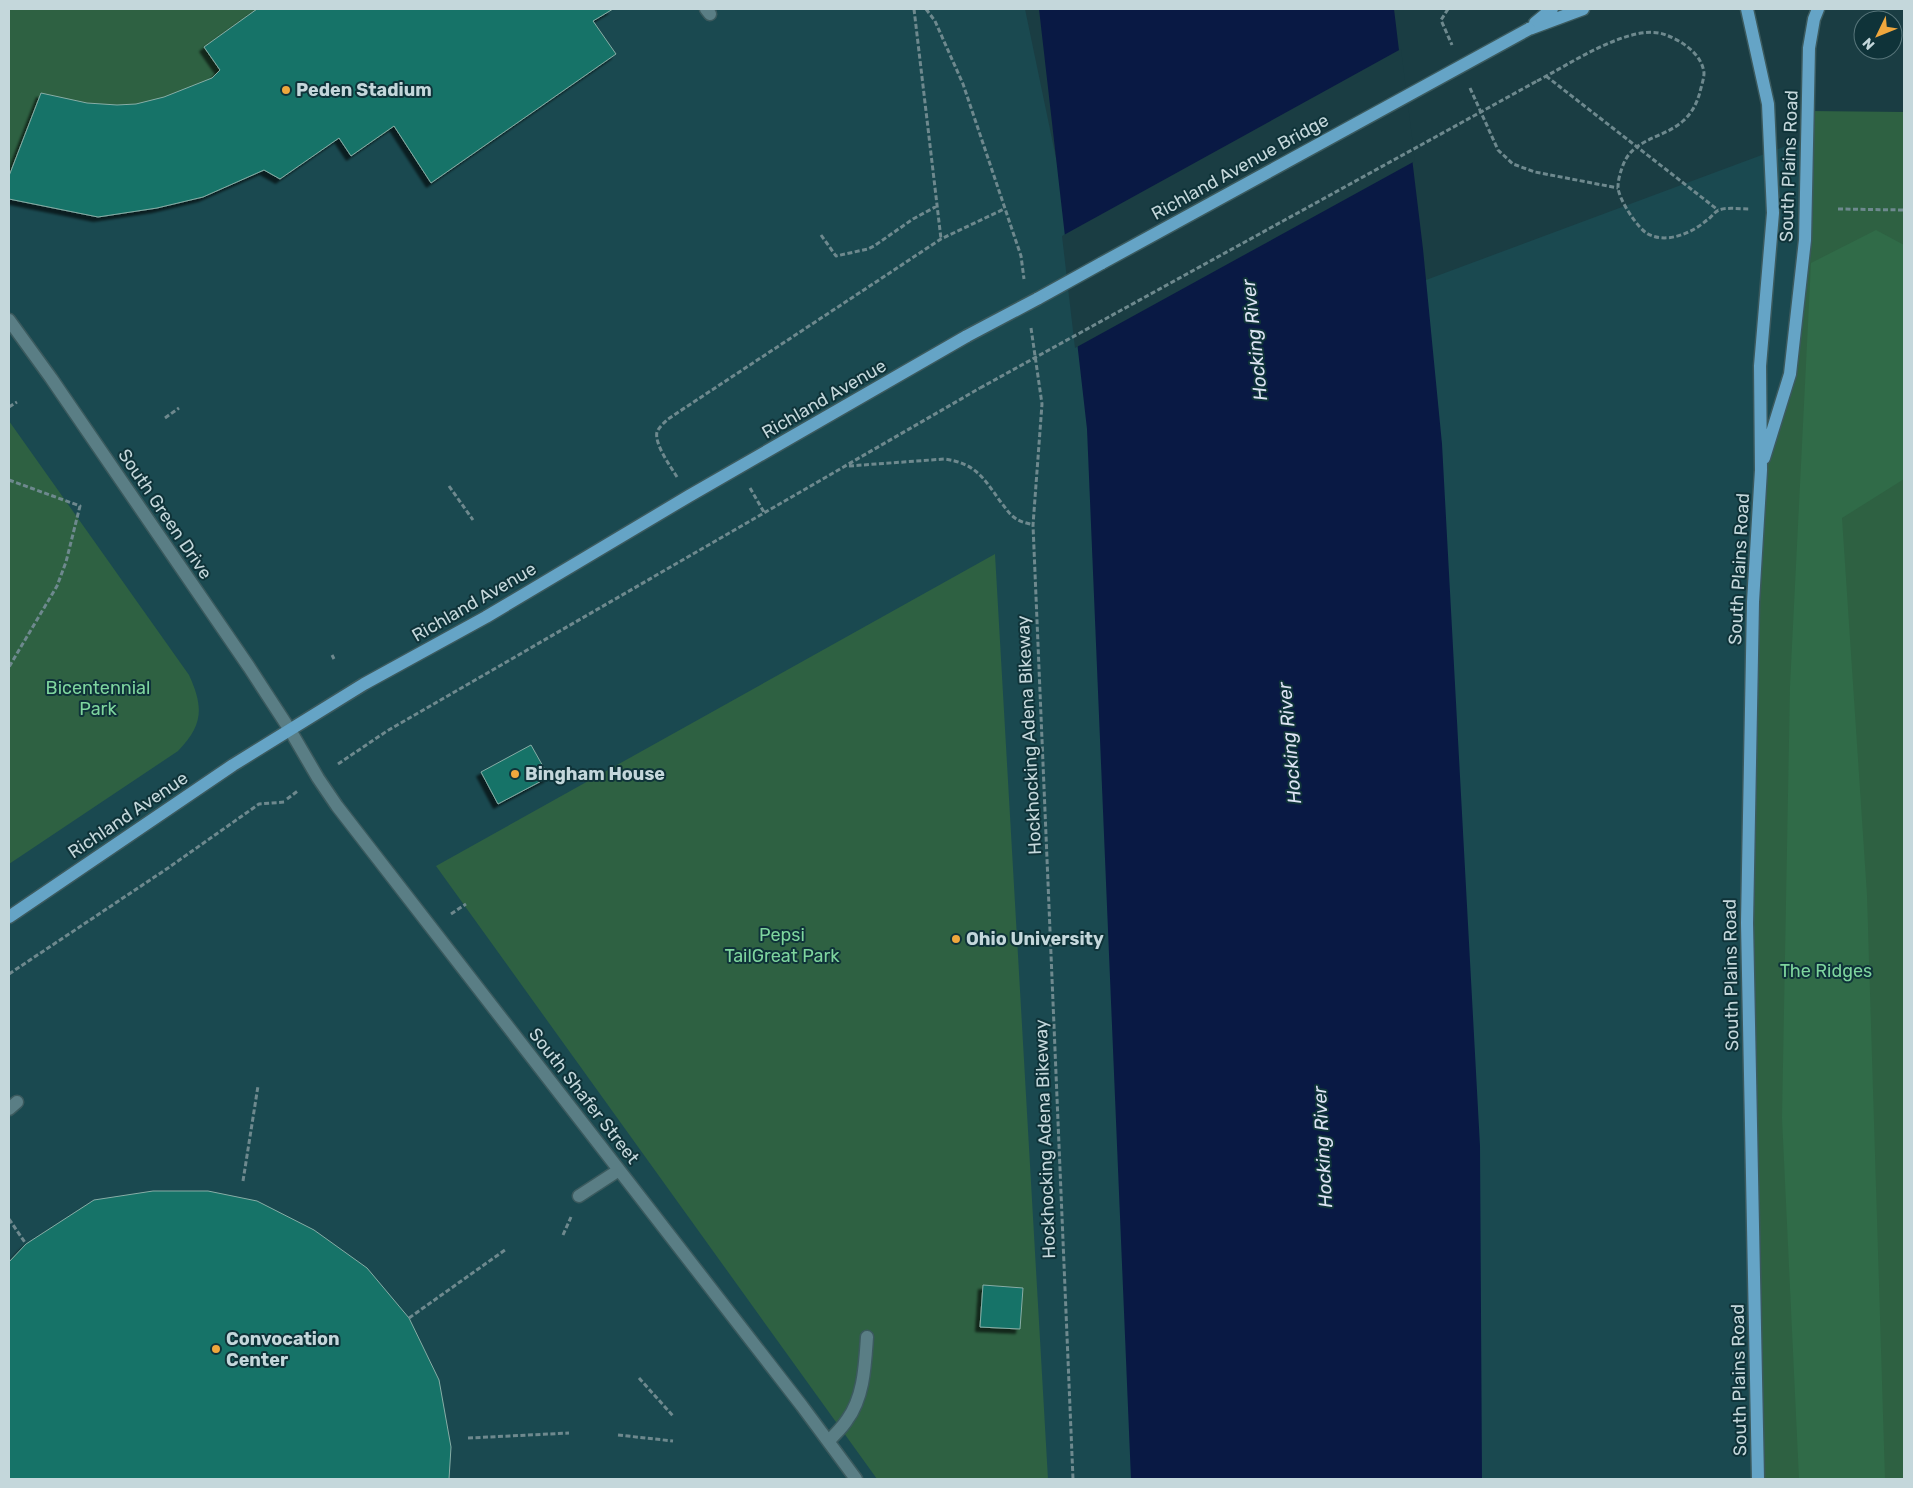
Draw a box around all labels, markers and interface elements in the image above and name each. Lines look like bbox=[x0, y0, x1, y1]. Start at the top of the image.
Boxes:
north arrow bbox=[1853, 10, 1903, 60]
text: N bbox=[1859, 34, 1879, 53]
place label: Peden Stadium bbox=[296, 79, 432, 101]
marker: Peden Stadium bbox=[280, 84, 292, 96]
street label: South Plains Road bbox=[1775, 90, 1803, 242]
street label: Richland Avenue Bridge bbox=[1148, 109, 1332, 225]
water label: Hocking River bbox=[1237, 277, 1272, 402]
street label: Richland Avenue bbox=[758, 354, 890, 444]
street label: South Green Drive bbox=[113, 445, 217, 583]
street label: South Plains Road bbox=[1724, 492, 1754, 646]
street label: Richland Avenue bbox=[408, 557, 540, 647]
street label: Hockhocking Adena Bikeway bbox=[1012, 615, 1046, 855]
park label: Bicentennial Park bbox=[46, 677, 150, 720]
water label: Hocking River bbox=[1273, 680, 1306, 805]
place label: Bingham House bbox=[525, 763, 665, 785]
street label: Richland Avenue bbox=[64, 767, 192, 863]
marker: Bingham House bbox=[509, 768, 521, 780]
street label: South Plains Road bbox=[1719, 899, 1743, 1051]
park label: Pepsi TailGreat Park bbox=[724, 924, 840, 967]
place label: Ohio University bbox=[966, 928, 1104, 950]
marker: Ohio University bbox=[950, 933, 962, 945]
park label: The Ridges bbox=[1780, 960, 1872, 982]
street label: Hockhocking Adena Bikeway bbox=[1030, 1019, 1060, 1259]
street label: South Shafer Street bbox=[524, 1024, 644, 1168]
water label: Hocking River bbox=[1308, 1085, 1337, 1208]
street label: South Plains Road bbox=[1727, 1304, 1751, 1456]
place label: Convocation Center bbox=[226, 1328, 340, 1371]
marker: Convocation Center bbox=[210, 1343, 222, 1355]

